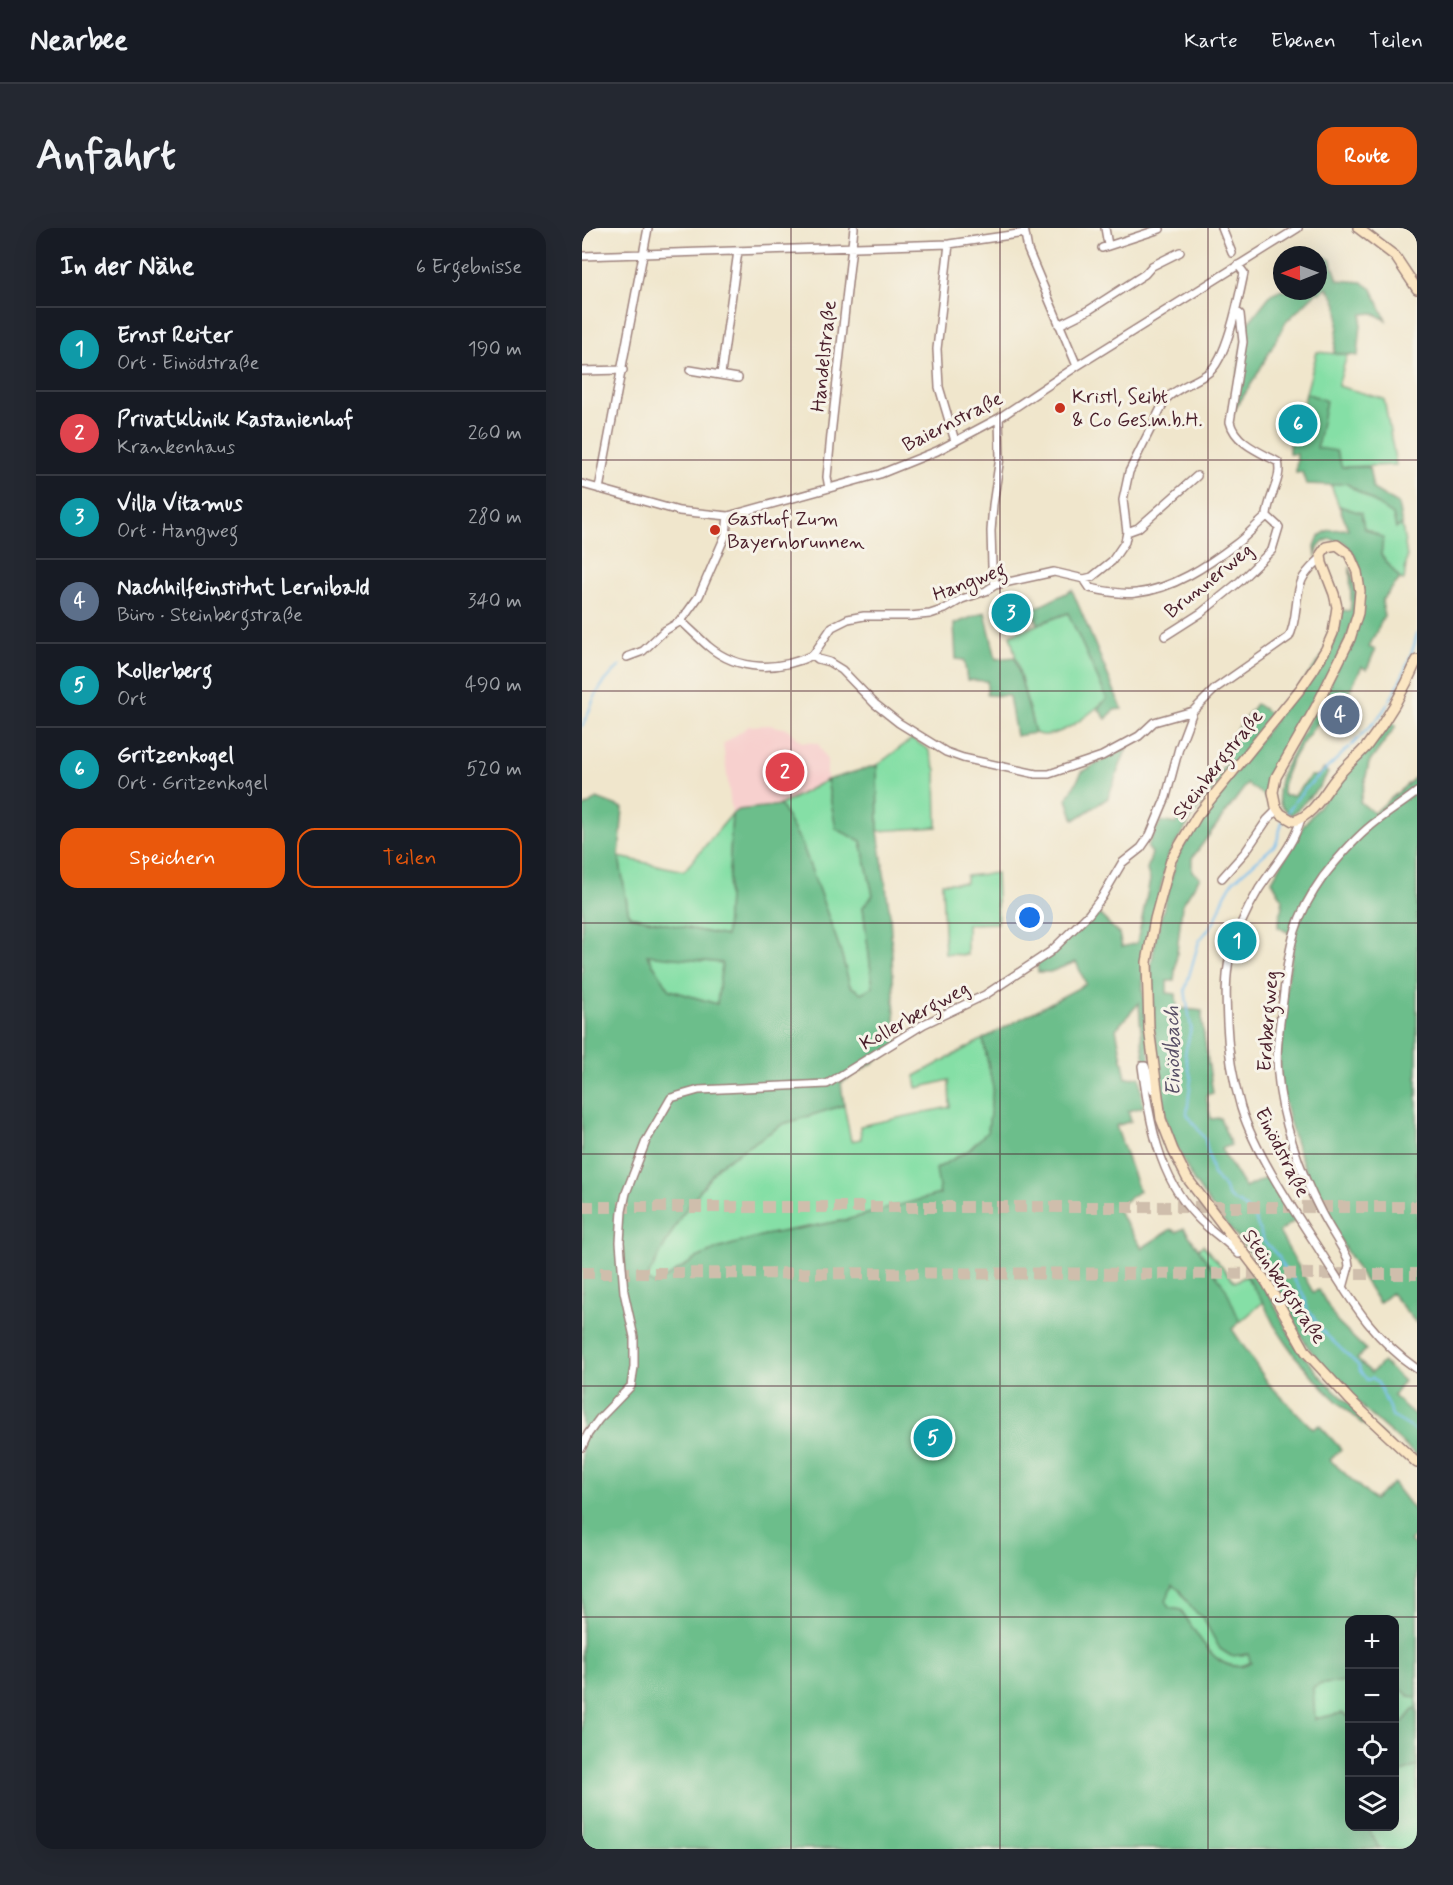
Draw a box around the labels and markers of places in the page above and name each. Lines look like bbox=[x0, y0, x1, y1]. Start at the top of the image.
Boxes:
place label: Kristl, Seibt & Co Ges.m.b.H. bbox=[1072, 384, 1203, 434]
marker: Kristl, Seibt & Co Ges.m.b.H. bbox=[1053, 401, 1067, 415]
pin: 6 bbox=[1278, 402, 1318, 446]
place label: Gasthof Zum Bayernbrunnen bbox=[727, 506, 865, 556]
marker: Gasthof Zum Bayernbrunnen bbox=[708, 523, 722, 537]
pin: 3 bbox=[992, 590, 1030, 636]
pin: 4 bbox=[1320, 692, 1359, 738]
pin: 2 bbox=[766, 750, 804, 794]
pin: 1 bbox=[1218, 918, 1256, 964]
pin: 5 bbox=[914, 1416, 952, 1460]

